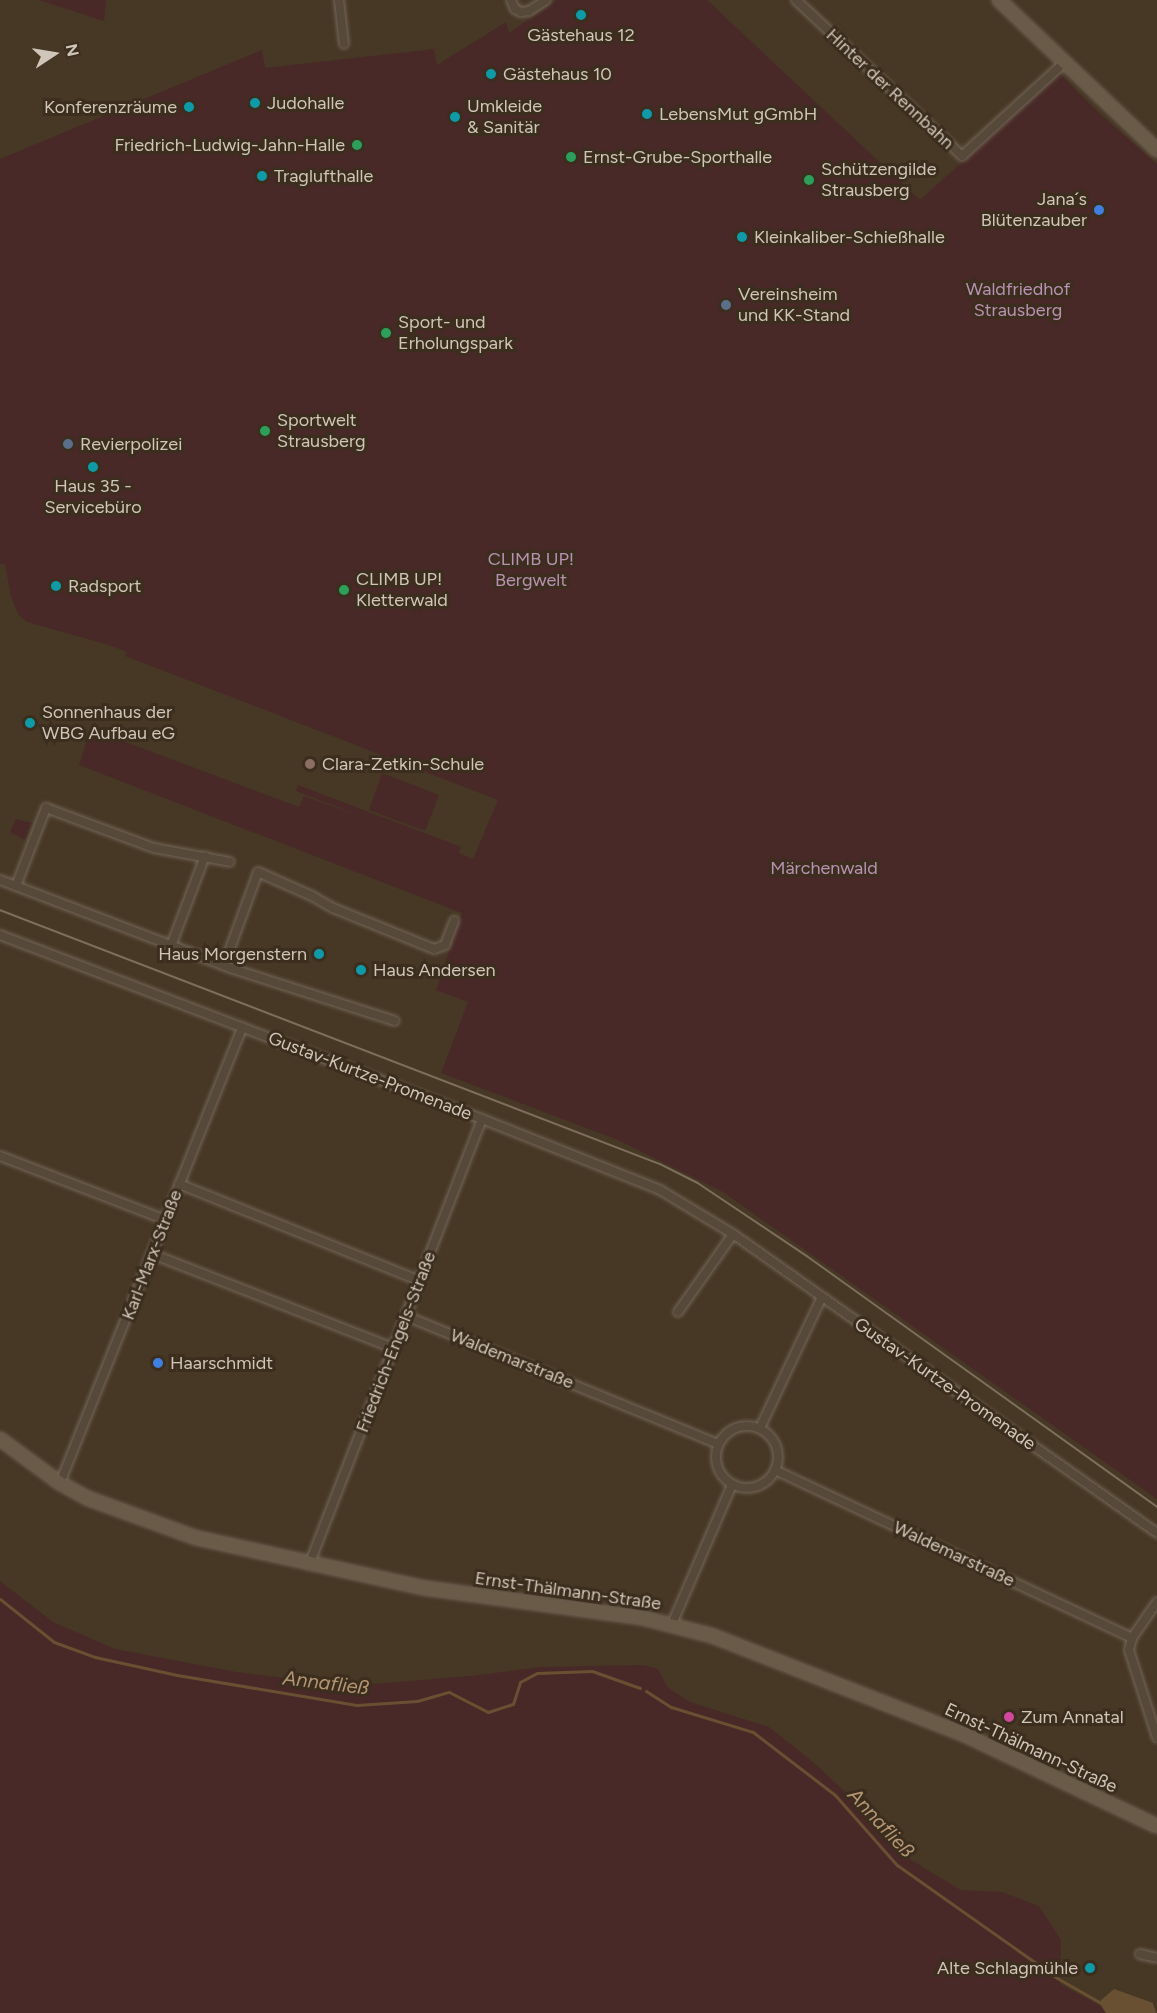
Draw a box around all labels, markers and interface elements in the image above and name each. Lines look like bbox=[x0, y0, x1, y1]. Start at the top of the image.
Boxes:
marker: Gästehaus 12 bbox=[574, 8, 588, 22]
north arrow bbox=[24, 24, 84, 84]
place label: Gästehaus 12 bbox=[527, 24, 635, 46]
street label: Hinter der Rennbahn bbox=[822, 24, 958, 154]
text: N bbox=[62, 42, 83, 58]
place label: Gästehaus 10 bbox=[503, 63, 612, 85]
marker: Gästehaus 10 bbox=[484, 67, 498, 81]
place label: Judohalle bbox=[267, 92, 344, 114]
place label: Konferenzräume bbox=[44, 96, 177, 118]
marker: Judohalle bbox=[248, 96, 262, 110]
place label: Umkleide & Sanitär bbox=[467, 96, 542, 138]
marker: Konferenzräume bbox=[182, 100, 196, 114]
place label: LebensMut gGmbH bbox=[659, 103, 817, 125]
marker: LebensMut gGmbH bbox=[640, 107, 654, 121]
marker: Umkleide & Sanitär bbox=[448, 110, 462, 124]
place label: Friedrich-Ludwig-Jahn-Halle bbox=[114, 134, 345, 156]
marker: Friedrich-Ludwig-Jahn-Halle bbox=[350, 138, 364, 152]
place label: Ernst-Grube-Sporthalle bbox=[583, 146, 772, 168]
marker: Ernst-Grube-Sporthalle bbox=[564, 150, 578, 164]
place label: Schützengilde Strausberg bbox=[821, 159, 936, 201]
place label: Traglufthalle bbox=[274, 165, 373, 187]
marker: Traglufthalle bbox=[255, 169, 269, 183]
marker: Schützengilde Strausberg bbox=[802, 173, 816, 187]
place label: Jana´s Blütenzauber bbox=[981, 189, 1087, 232]
marker: Jana´s Blütenzauber bbox=[1092, 203, 1106, 217]
place label: Kleinkaliber-Schießhalle bbox=[754, 226, 945, 248]
marker: Kleinkaliber-Schießhalle bbox=[735, 230, 749, 244]
park label: Waldfriedhof Strausberg bbox=[966, 279, 1070, 322]
place label: Vereinsheim und KK-Stand bbox=[738, 284, 850, 326]
marker: Vereinsheim und KK-Stand bbox=[719, 298, 733, 312]
place label: Sport- und Erholungspark bbox=[398, 312, 513, 354]
marker: Sport- und Erholungspark bbox=[379, 326, 393, 340]
place label: Sportwelt Strausberg bbox=[277, 410, 366, 452]
marker: Sportwelt Strausberg bbox=[258, 424, 272, 438]
place label: Revierpolizei bbox=[80, 433, 182, 455]
marker: Revierpolizei bbox=[61, 437, 75, 451]
marker: Haus 35 - Servicebüro bbox=[86, 460, 100, 474]
place label: Haus 35 - Servicebüro bbox=[44, 476, 142, 518]
park label: CLIMB UP! Bergwelt bbox=[488, 549, 574, 592]
place label: CLIMB UP! Kletterwald bbox=[356, 569, 448, 612]
place label: Radsport bbox=[68, 575, 141, 597]
marker: Radsport bbox=[49, 579, 63, 593]
marker: CLIMB UP! Kletterwald bbox=[337, 583, 351, 597]
place label: Sonnenhaus der WBG Aufbau eG bbox=[42, 702, 175, 744]
marker: Sonnenhaus der WBG Aufbau eG bbox=[23, 716, 37, 730]
place label: Clara-Zetkin-Schule bbox=[322, 753, 484, 775]
marker: Clara-Zetkin-Schule bbox=[303, 757, 317, 771]
park label: Märchenwald bbox=[770, 857, 878, 879]
place label: Haus Morgenstern bbox=[158, 943, 307, 965]
marker: Haus Morgenstern bbox=[312, 947, 326, 961]
place label: Haus Andersen bbox=[373, 959, 496, 981]
marker: Haus Andersen bbox=[354, 963, 368, 977]
street label: Gustav-Kurtze-Promenade bbox=[265, 1027, 475, 1125]
street label: Karl-Marx-Straße bbox=[117, 1187, 187, 1323]
street label: Friedrich-Engels-Straße bbox=[352, 1249, 440, 1435]
street label: Gustav-Kurtze-Promenade bbox=[850, 1313, 1040, 1455]
street label: Waldemarstraße bbox=[447, 1324, 577, 1394]
place label: Haarschmidt bbox=[170, 1352, 273, 1374]
marker: Haarschmidt bbox=[151, 1356, 165, 1370]
street label: Waldemarstraße bbox=[890, 1517, 1018, 1591]
street label: Ernst-Thälmann-Straße bbox=[474, 1567, 662, 1615]
water label: Annafließ bbox=[282, 1666, 370, 1700]
street label: Ernst-Thälmann-Straße bbox=[941, 1699, 1121, 1797]
place label: Zum Annatal bbox=[1021, 1706, 1124, 1728]
marker: Zum Annatal bbox=[1002, 1710, 1016, 1724]
water label: Annafließ bbox=[843, 1783, 919, 1863]
place label: Alte Schlagmühle bbox=[937, 1957, 1078, 1979]
marker: Alte Schlagmühle bbox=[1083, 1961, 1097, 1975]

